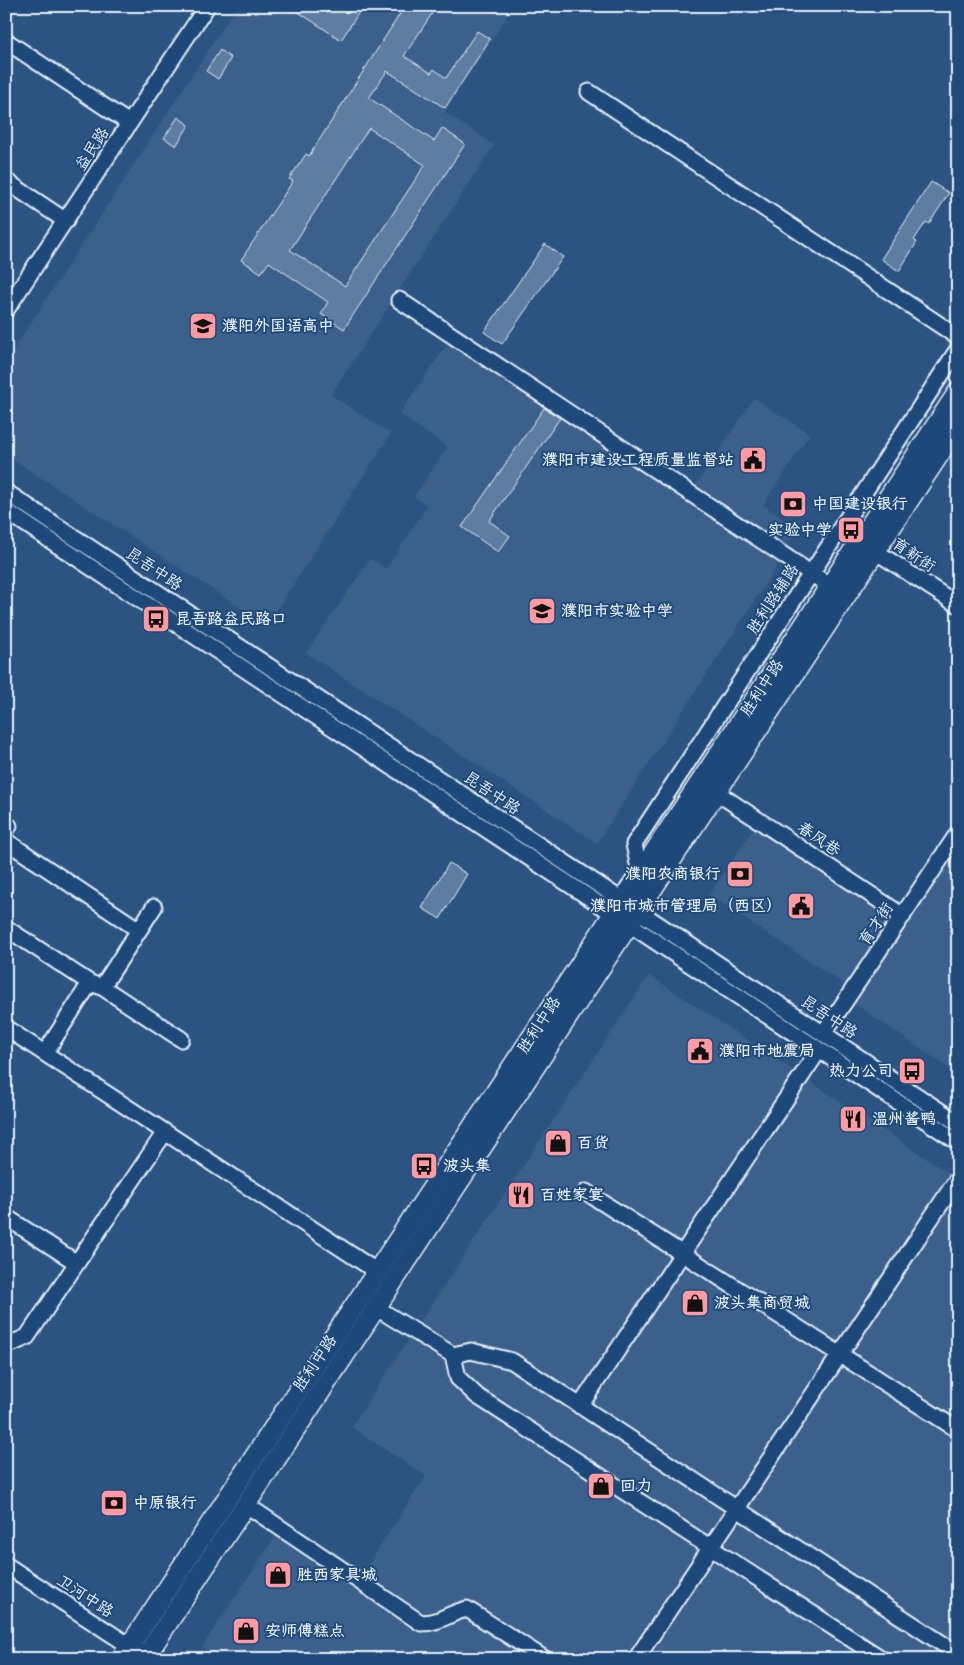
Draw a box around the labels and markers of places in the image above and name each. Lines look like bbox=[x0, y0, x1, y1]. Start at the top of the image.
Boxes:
school or university icon: 濮阳外国语高中 bbox=[188, 311, 218, 341]
place label: 濮阳外国语高中 bbox=[222, 315, 334, 337]
public building icon: 濮阳市建设工程质量监督站 bbox=[738, 445, 768, 475]
place label: 濮阳市建设工程质量监督站 bbox=[542, 449, 734, 471]
bank icon: 中国建设银行 bbox=[778, 489, 808, 519]
place label: 中国建设银行 bbox=[812, 493, 908, 515]
bus stop icon: 实验中学 bbox=[836, 515, 866, 545]
place label: 实验中学 bbox=[768, 519, 832, 541]
school or university icon: 濮阳市实验中学 bbox=[527, 596, 557, 626]
place label: 濮阳市实验中学 bbox=[561, 600, 673, 622]
bus stop icon: 昆吾路益民路口 bbox=[141, 604, 171, 634]
place label: 昆吾路益民路口 bbox=[175, 608, 287, 630]
bank icon: 濮阳农商银行 bbox=[725, 859, 755, 889]
place label: 濮阳农商银行 bbox=[625, 863, 721, 885]
public building icon: 濮阳市城市管理局（西区） bbox=[786, 891, 816, 921]
place label: 濮阳市城市管理局（西区） bbox=[590, 895, 782, 917]
public building icon: 濮阳市地震局 bbox=[685, 1036, 715, 1066]
place label: 濮阳市地震局 bbox=[719, 1040, 815, 1062]
bus stop icon: 热力公司 bbox=[897, 1056, 927, 1086]
place label: 热力公司 bbox=[829, 1060, 893, 1082]
restaurant icon: 温州酱鸭 bbox=[838, 1104, 868, 1134]
place label: 温州酱鸭 bbox=[872, 1108, 936, 1130]
shop icon: 百货 bbox=[543, 1128, 573, 1158]
place label: 百货 bbox=[577, 1132, 609, 1154]
bus stop icon: 波头集 bbox=[409, 1151, 439, 1181]
place label: 波头集 bbox=[443, 1155, 491, 1177]
restaurant icon: 百姓家宴 bbox=[506, 1180, 536, 1210]
place label: 百姓家宴 bbox=[540, 1184, 604, 1206]
shop icon: 波头集商贸城 bbox=[680, 1288, 710, 1318]
place label: 波头集商贸城 bbox=[714, 1292, 810, 1314]
shop icon: 回力 bbox=[586, 1471, 616, 1501]
place label: 回力 bbox=[620, 1475, 652, 1497]
bank icon: 中原银行 bbox=[99, 1488, 129, 1518]
place label: 中原银行 bbox=[133, 1492, 197, 1514]
shop icon: 胜西家具城 bbox=[263, 1560, 293, 1590]
place label: 胜西家具城 bbox=[297, 1564, 377, 1586]
shop icon: 安师傅糕点 bbox=[231, 1616, 261, 1646]
place label: 安师傅糕点 bbox=[265, 1620, 345, 1642]

